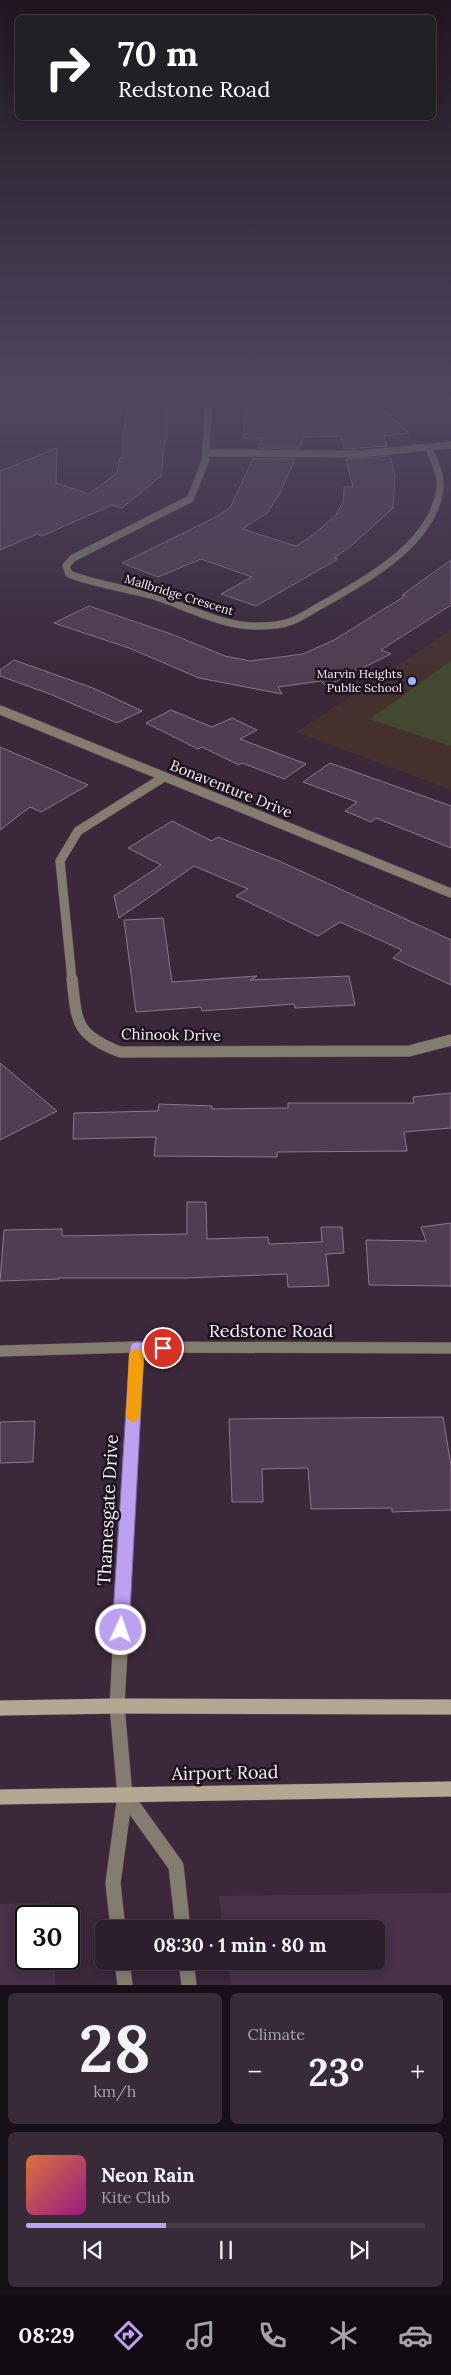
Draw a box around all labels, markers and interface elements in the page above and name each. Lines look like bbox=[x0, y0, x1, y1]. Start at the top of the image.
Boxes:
text: 70 m bbox=[118, 31, 198, 76]
icon: right bbox=[35, 35, 100, 100]
text: Redstone Road bbox=[118, 75, 270, 103]
street label: Mallbridge Crescent bbox=[123, 571, 236, 618]
place label: Marvin Heights Public School bbox=[316, 666, 402, 695]
marker: Marvin Heights Public School bbox=[406, 675, 418, 687]
street label: Bonaventure Drive bbox=[167, 755, 295, 822]
street label: Chinook Drive bbox=[121, 1024, 221, 1045]
street label: Redstone Road bbox=[209, 1319, 334, 1342]
pin bbox=[142, 1327, 184, 1369]
icon: arrive bbox=[149, 1334, 177, 1362]
street label: Thamesgate Drive bbox=[92, 1434, 123, 1586]
position arrow bbox=[94, 1603, 146, 1655]
street label: Airport Road bbox=[170, 1760, 279, 1785]
speed limit sign: 30 bbox=[15, 1905, 80, 1970]
text: 08:30 · 1 min · 80 m bbox=[154, 1933, 326, 1957]
text: 28 bbox=[79, 2007, 151, 2090]
text: Climate bbox=[248, 2024, 305, 2044]
text: 23° bbox=[308, 2048, 364, 2096]
text: − bbox=[248, 2054, 262, 2090]
text: + bbox=[410, 2054, 425, 2090]
text: km/h bbox=[93, 2081, 136, 2101]
text: Neon Rain bbox=[101, 2163, 195, 2187]
text: Kite Club bbox=[101, 2187, 170, 2207]
icon: previous bbox=[79, 2236, 107, 2264]
icon: pause bbox=[212, 2236, 240, 2264]
icon: next bbox=[345, 2236, 373, 2264]
icon: directions bbox=[111, 2318, 146, 2353]
icon: music bbox=[183, 2318, 218, 2353]
icon: phone bbox=[255, 2318, 290, 2353]
icon: climate bbox=[326, 2318, 361, 2353]
icon: car bbox=[398, 2318, 433, 2353]
text: 08:29 bbox=[18, 2321, 75, 2349]

